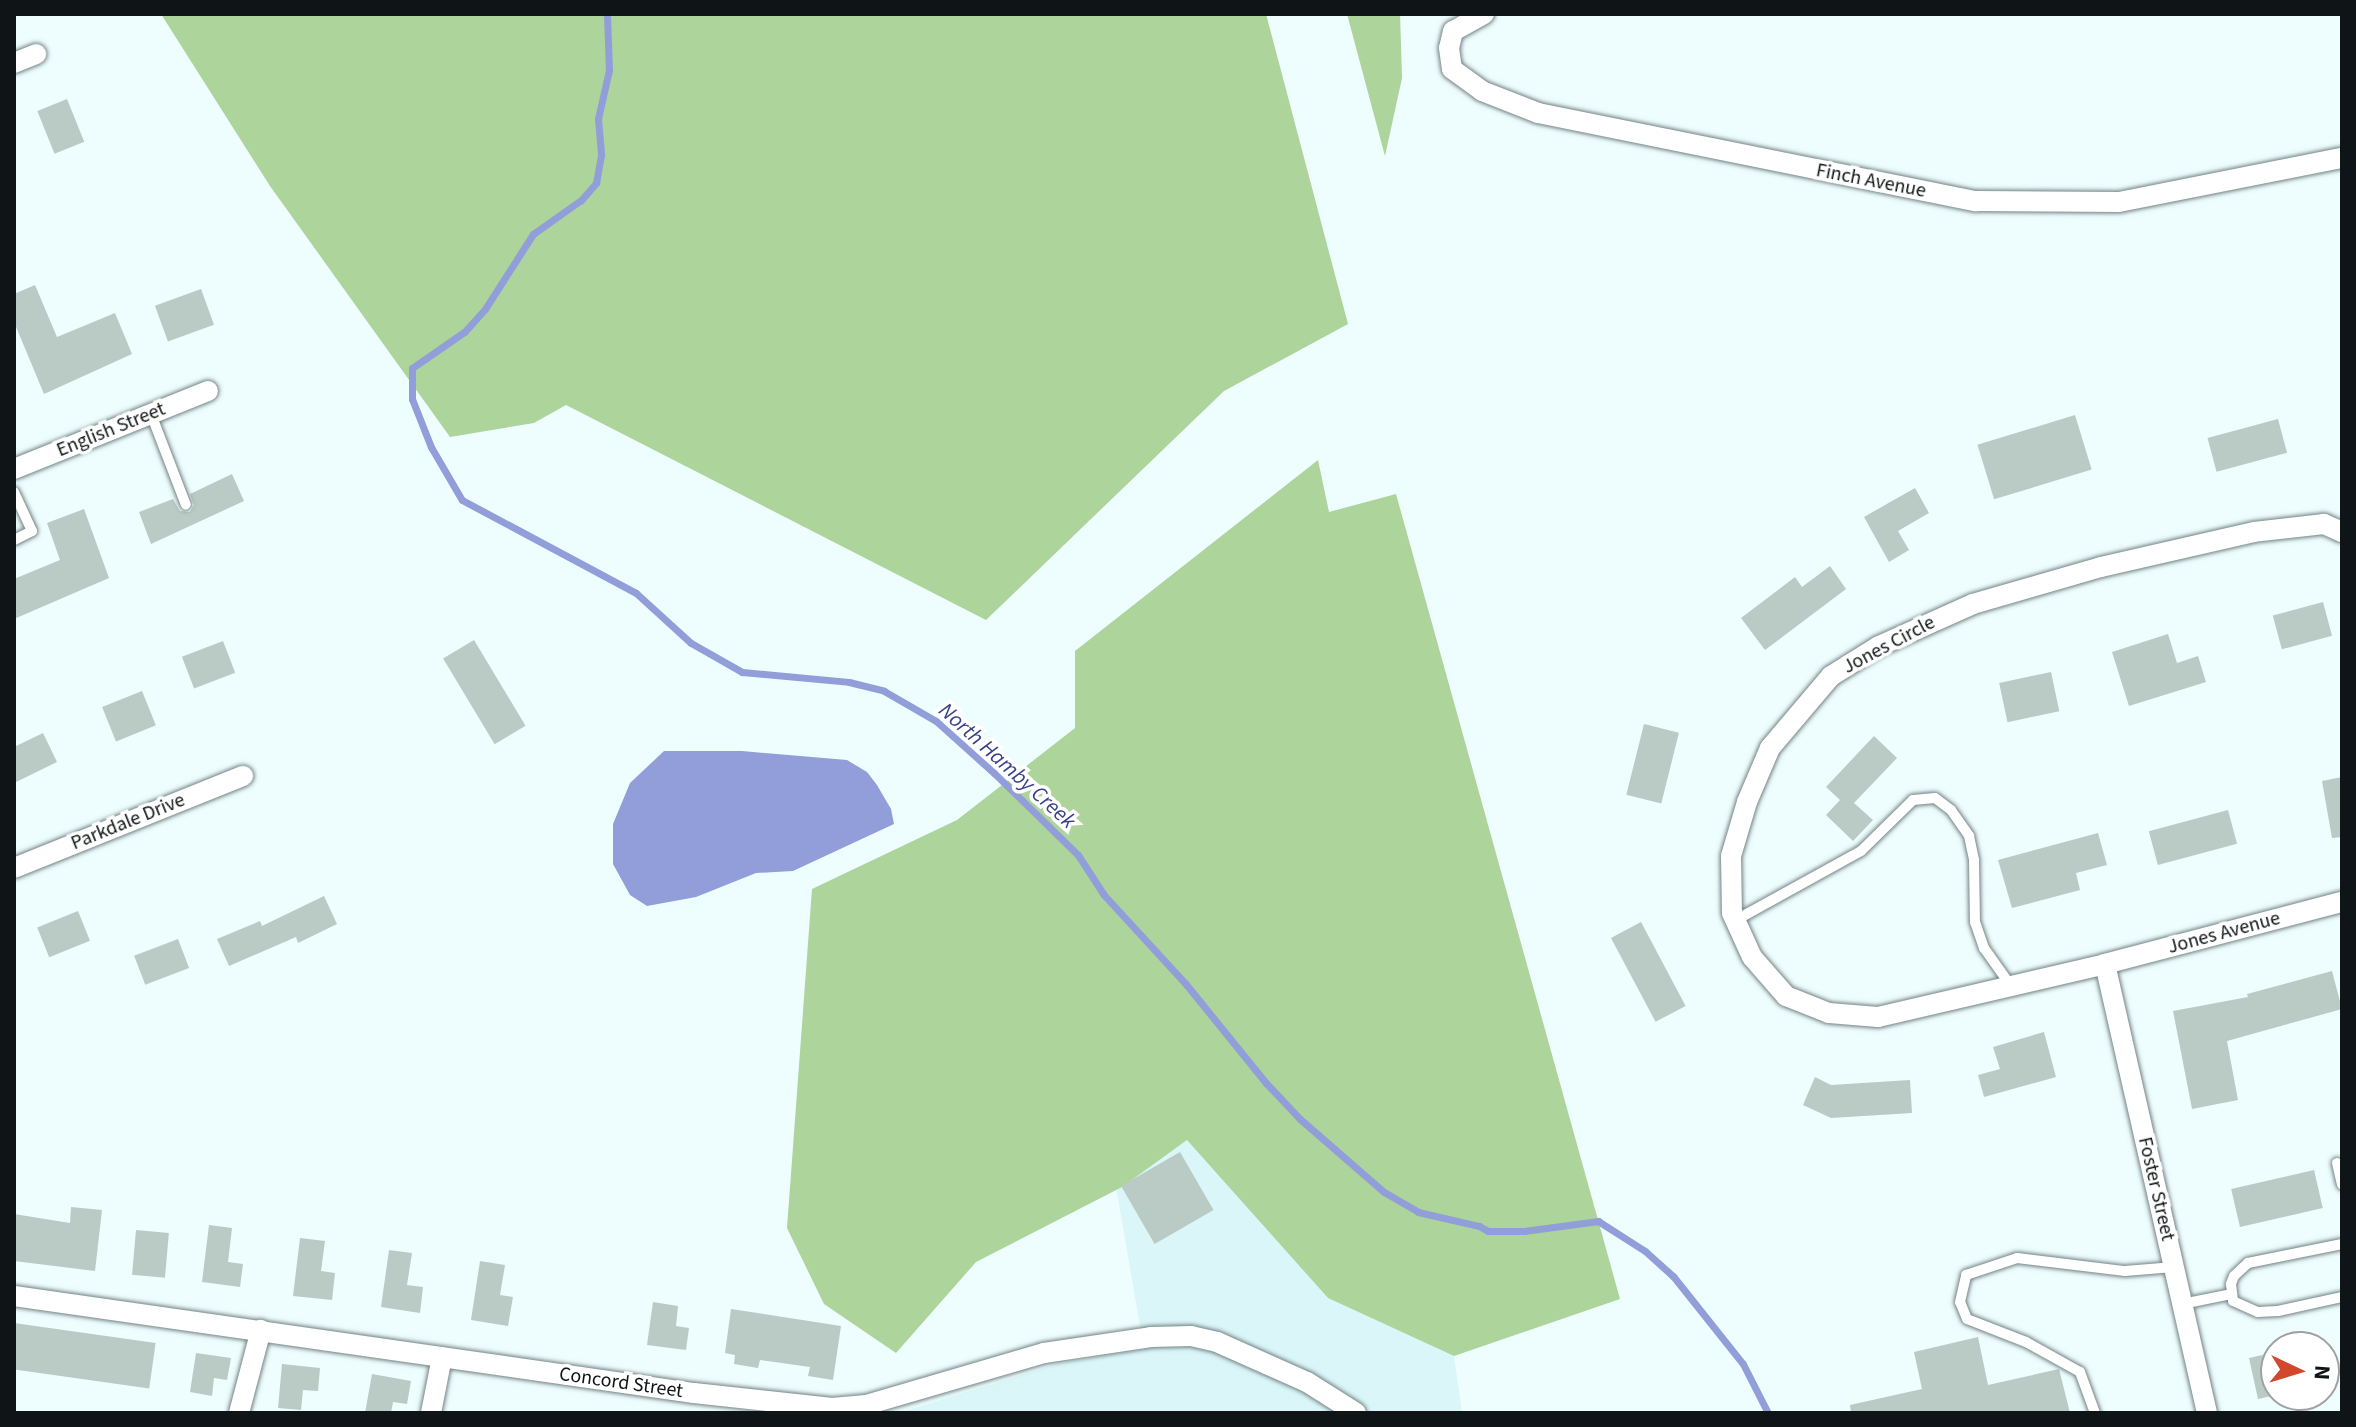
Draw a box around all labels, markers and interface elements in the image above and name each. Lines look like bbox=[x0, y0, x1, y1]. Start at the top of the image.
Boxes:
street label: Finch Avenue bbox=[1814, 159, 1928, 203]
street label: English Street bbox=[53, 397, 169, 463]
street label: Jones Circle bbox=[1839, 611, 1939, 679]
water label: North Hamby Creek bbox=[933, 698, 1081, 834]
street label: Parkdale Drive bbox=[68, 788, 188, 856]
street label: Jones Avenue bbox=[2165, 906, 2283, 960]
street label: Foster Street bbox=[2132, 1135, 2180, 1243]
north arrow bbox=[2260, 1331, 2340, 1411]
street label: Concord Street bbox=[558, 1362, 684, 1404]
text: N bbox=[2305, 1364, 2338, 1381]

